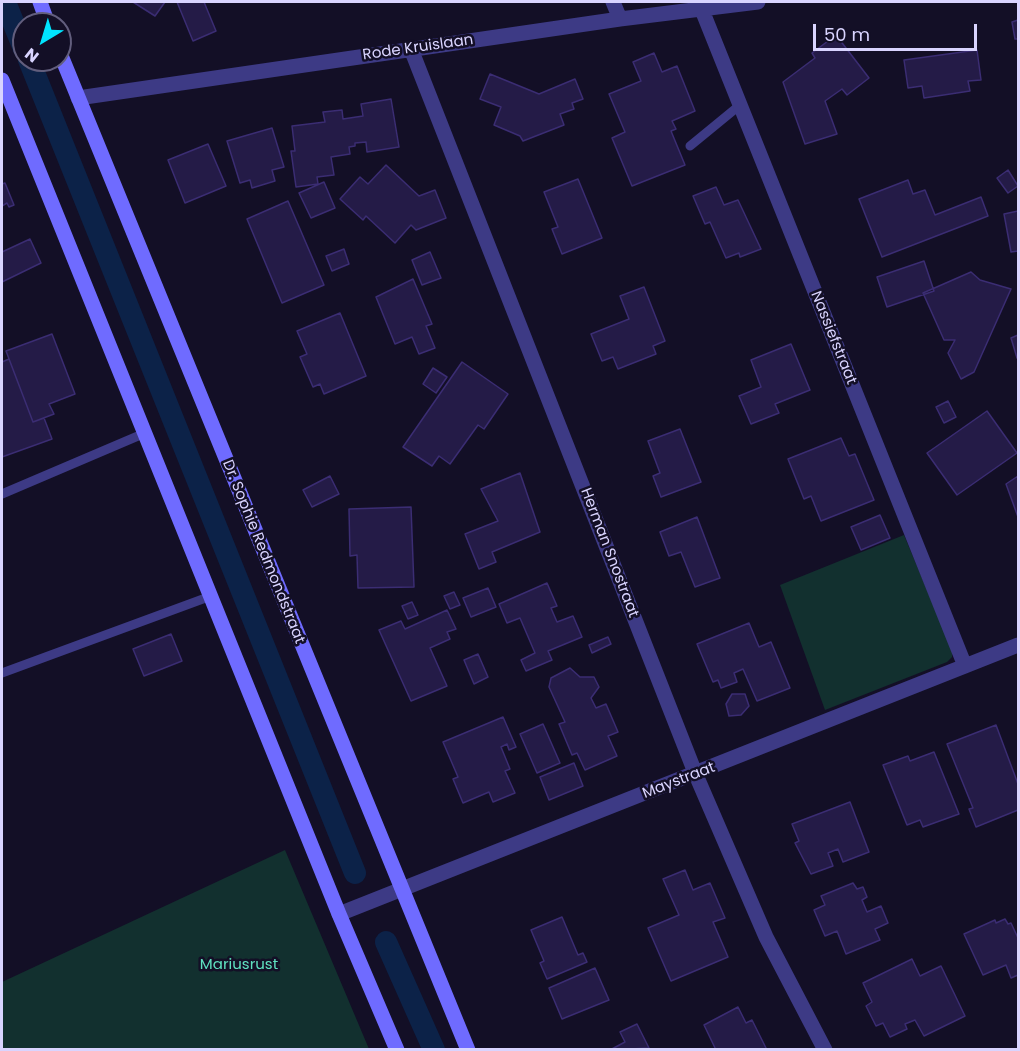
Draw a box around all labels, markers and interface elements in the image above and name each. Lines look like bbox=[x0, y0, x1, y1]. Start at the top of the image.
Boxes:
north arrow bbox=[12, 12, 72, 72]
scale bar bbox=[816, 12, 980, 50]
text: 50 m bbox=[824, 22, 870, 47]
street label: Rode Kruislaan bbox=[362, 31, 474, 65]
text: N bbox=[20, 42, 44, 68]
street label: Nassiefstraat bbox=[806, 289, 860, 387]
street label: Dr. Sophie Redmondstraat bbox=[218, 458, 308, 646]
street label: Herman Snostraat bbox=[576, 486, 642, 620]
street label: Maystraat bbox=[640, 759, 718, 803]
park label: Mariusrust bbox=[200, 956, 278, 974]

